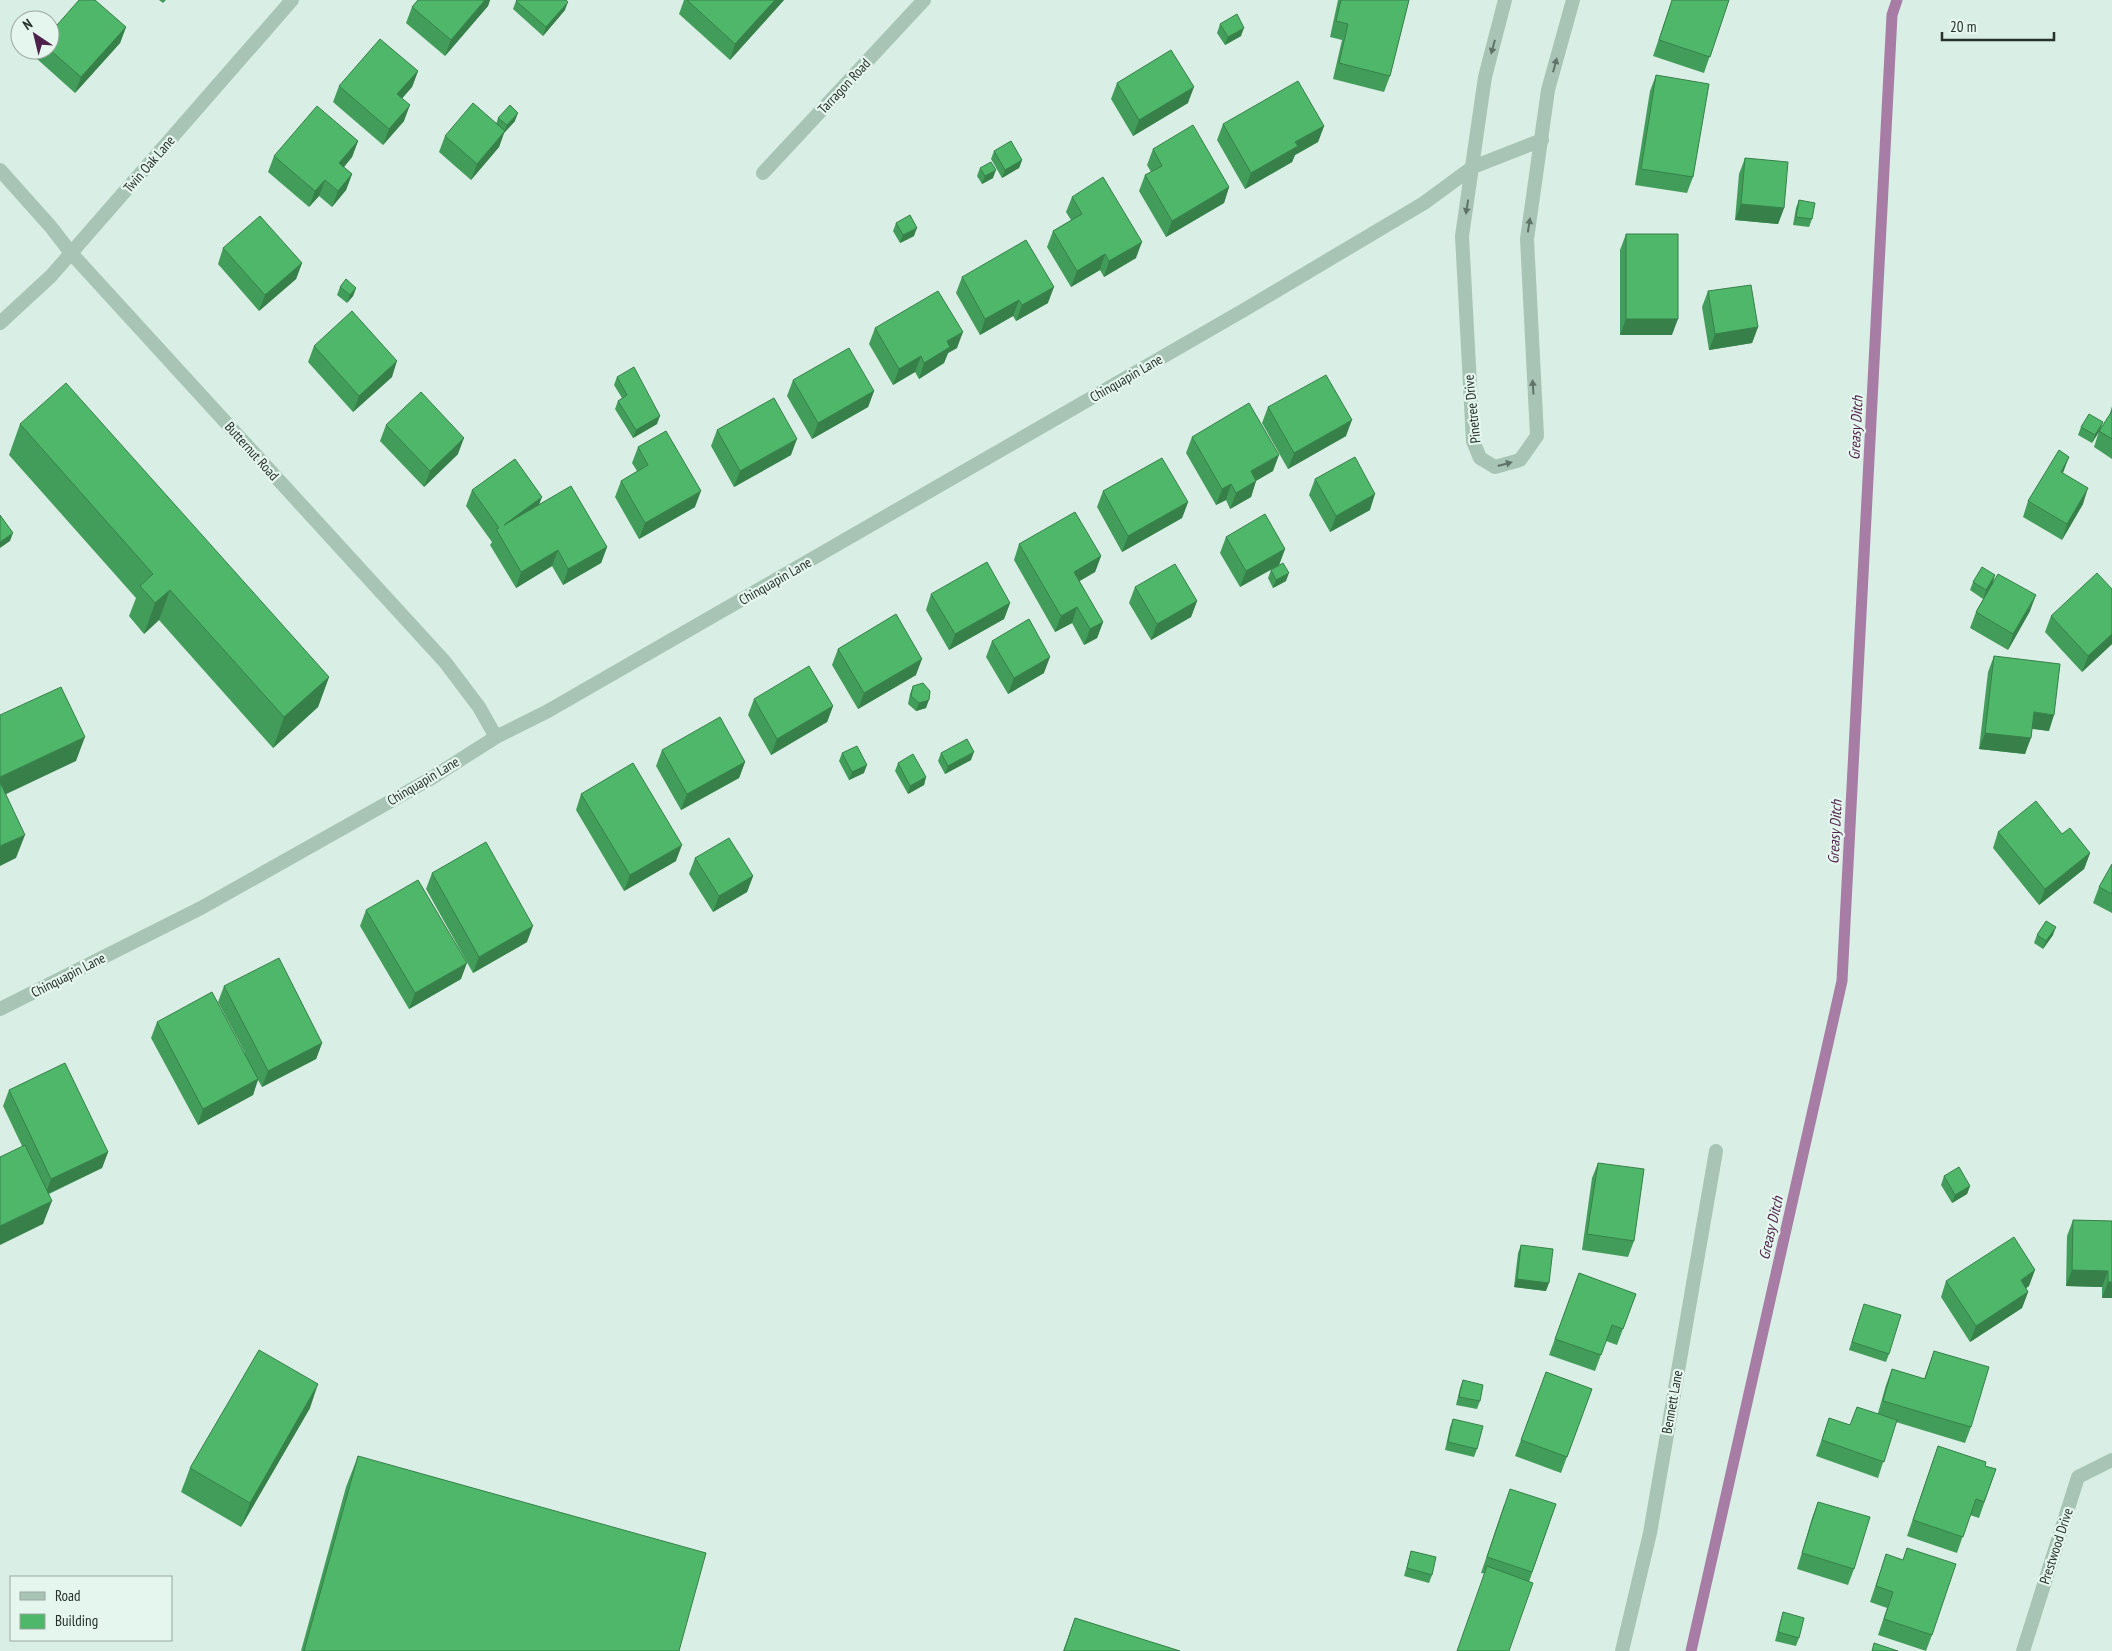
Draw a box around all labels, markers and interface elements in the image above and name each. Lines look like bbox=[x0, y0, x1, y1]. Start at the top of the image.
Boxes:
north arrow bbox=[10, 10, 60, 60]
scale bar bbox=[1942, 10, 2054, 42]
text: N bbox=[19, 15, 36, 34]
text: 20 m bbox=[1950, 17, 1976, 36]
one-way arrow bbox=[1489, 40, 1497, 55]
street label: Tarragon Road bbox=[814, 55, 874, 117]
one-way arrow bbox=[1551, 57, 1559, 72]
street label: Twin Oak Lane bbox=[119, 132, 179, 196]
one-way arrow bbox=[1462, 200, 1470, 216]
one-way arrow bbox=[1526, 217, 1534, 233]
street label: Chinquapin Lane bbox=[1086, 350, 1166, 406]
street label: Pinetree Drive bbox=[1459, 374, 1485, 444]
one-way arrow bbox=[1529, 379, 1537, 395]
water label: Greasy Ditch bbox=[1844, 394, 1867, 461]
street label: Butternut Road bbox=[221, 418, 283, 484]
one-way arrow bbox=[1497, 460, 1512, 468]
street label: Chinquapin Lane bbox=[735, 553, 815, 609]
street label: Chinquapin Lane bbox=[384, 752, 462, 810]
water label: Greasy Ditch bbox=[1823, 798, 1846, 865]
street label: Chinquapin Lane bbox=[28, 949, 108, 1001]
water label: Greasy Ditch bbox=[1754, 1193, 1787, 1261]
street label: Bennett Lane bbox=[1658, 1369, 1686, 1435]
street label: Prestwood Drive bbox=[2035, 1506, 2077, 1586]
legend bbox=[10, 1576, 172, 1641]
text: Road bbox=[55, 1586, 81, 1605]
text: Building bbox=[55, 1611, 98, 1630]

